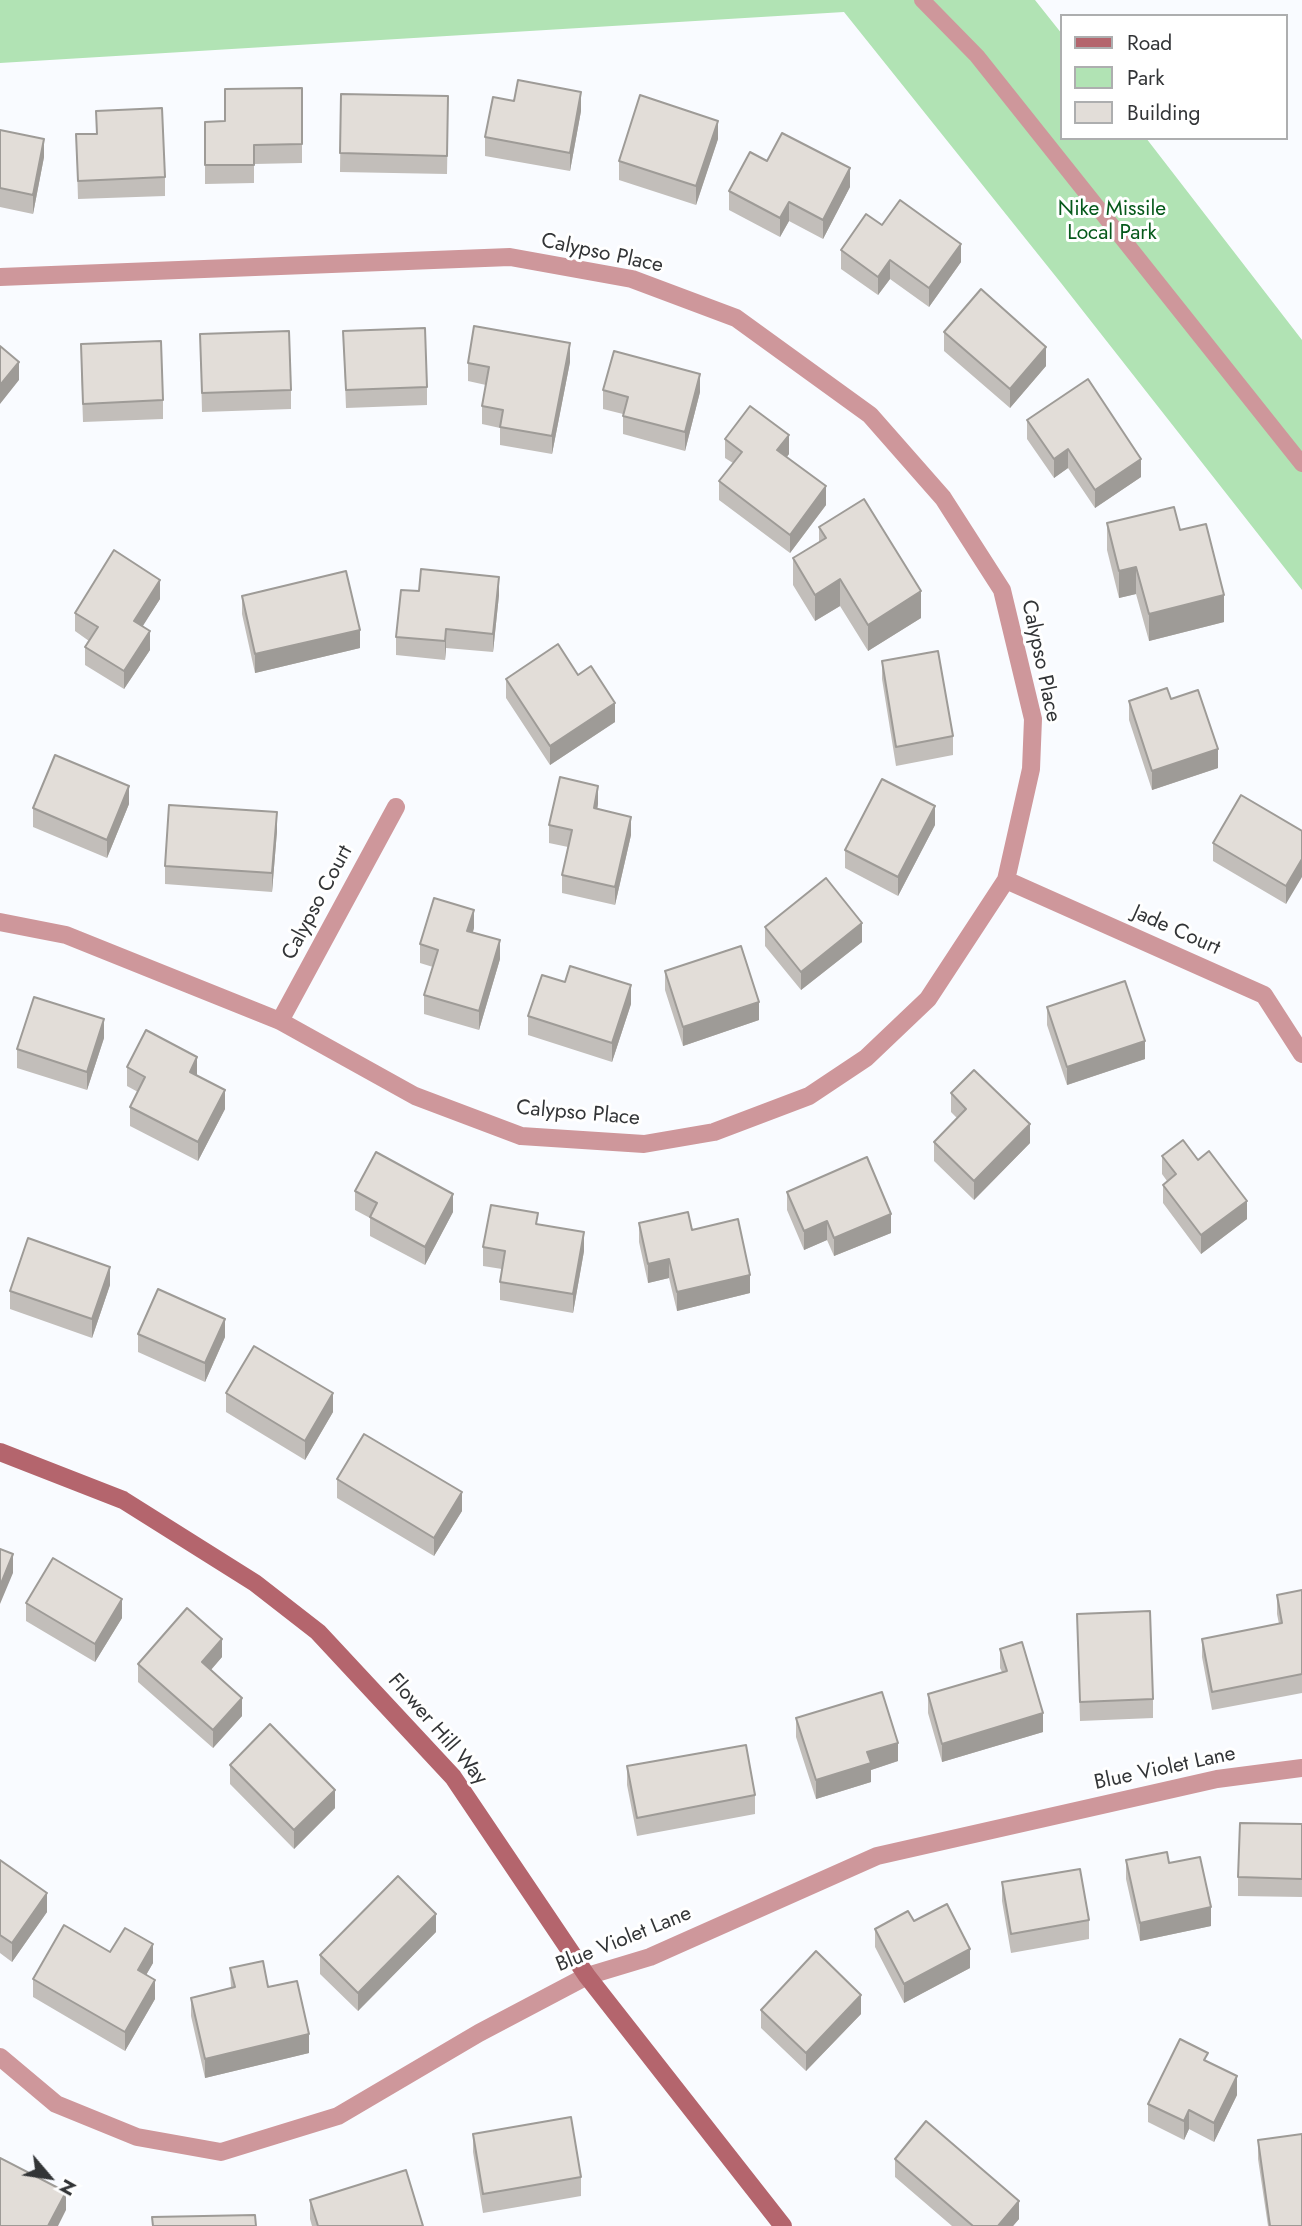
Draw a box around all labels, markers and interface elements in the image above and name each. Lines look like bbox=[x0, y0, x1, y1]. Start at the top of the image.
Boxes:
legend bbox=[1060, 14, 1288, 140]
text: Road bbox=[1127, 28, 1172, 58]
text: Park bbox=[1127, 63, 1164, 93]
text: Building bbox=[1127, 98, 1200, 128]
park label: Nike Missile Local Park bbox=[1058, 197, 1166, 247]
street label: Calypso Place bbox=[539, 229, 665, 279]
street label: Calypso Place bbox=[1015, 598, 1065, 724]
street label: Calypso Court bbox=[277, 842, 359, 964]
street label: Jade Court bbox=[1128, 901, 1224, 961]
street label: Calypso Place bbox=[515, 1096, 641, 1132]
street label: Flower Hill Way bbox=[382, 1669, 492, 1791]
street label: Blue Violet Lane bbox=[1092, 1742, 1238, 1796]
street label: Blue Violet Lane bbox=[553, 1901, 695, 1979]
north arrow bbox=[14, 2142, 84, 2212]
text: N bbox=[52, 2174, 83, 2201]

